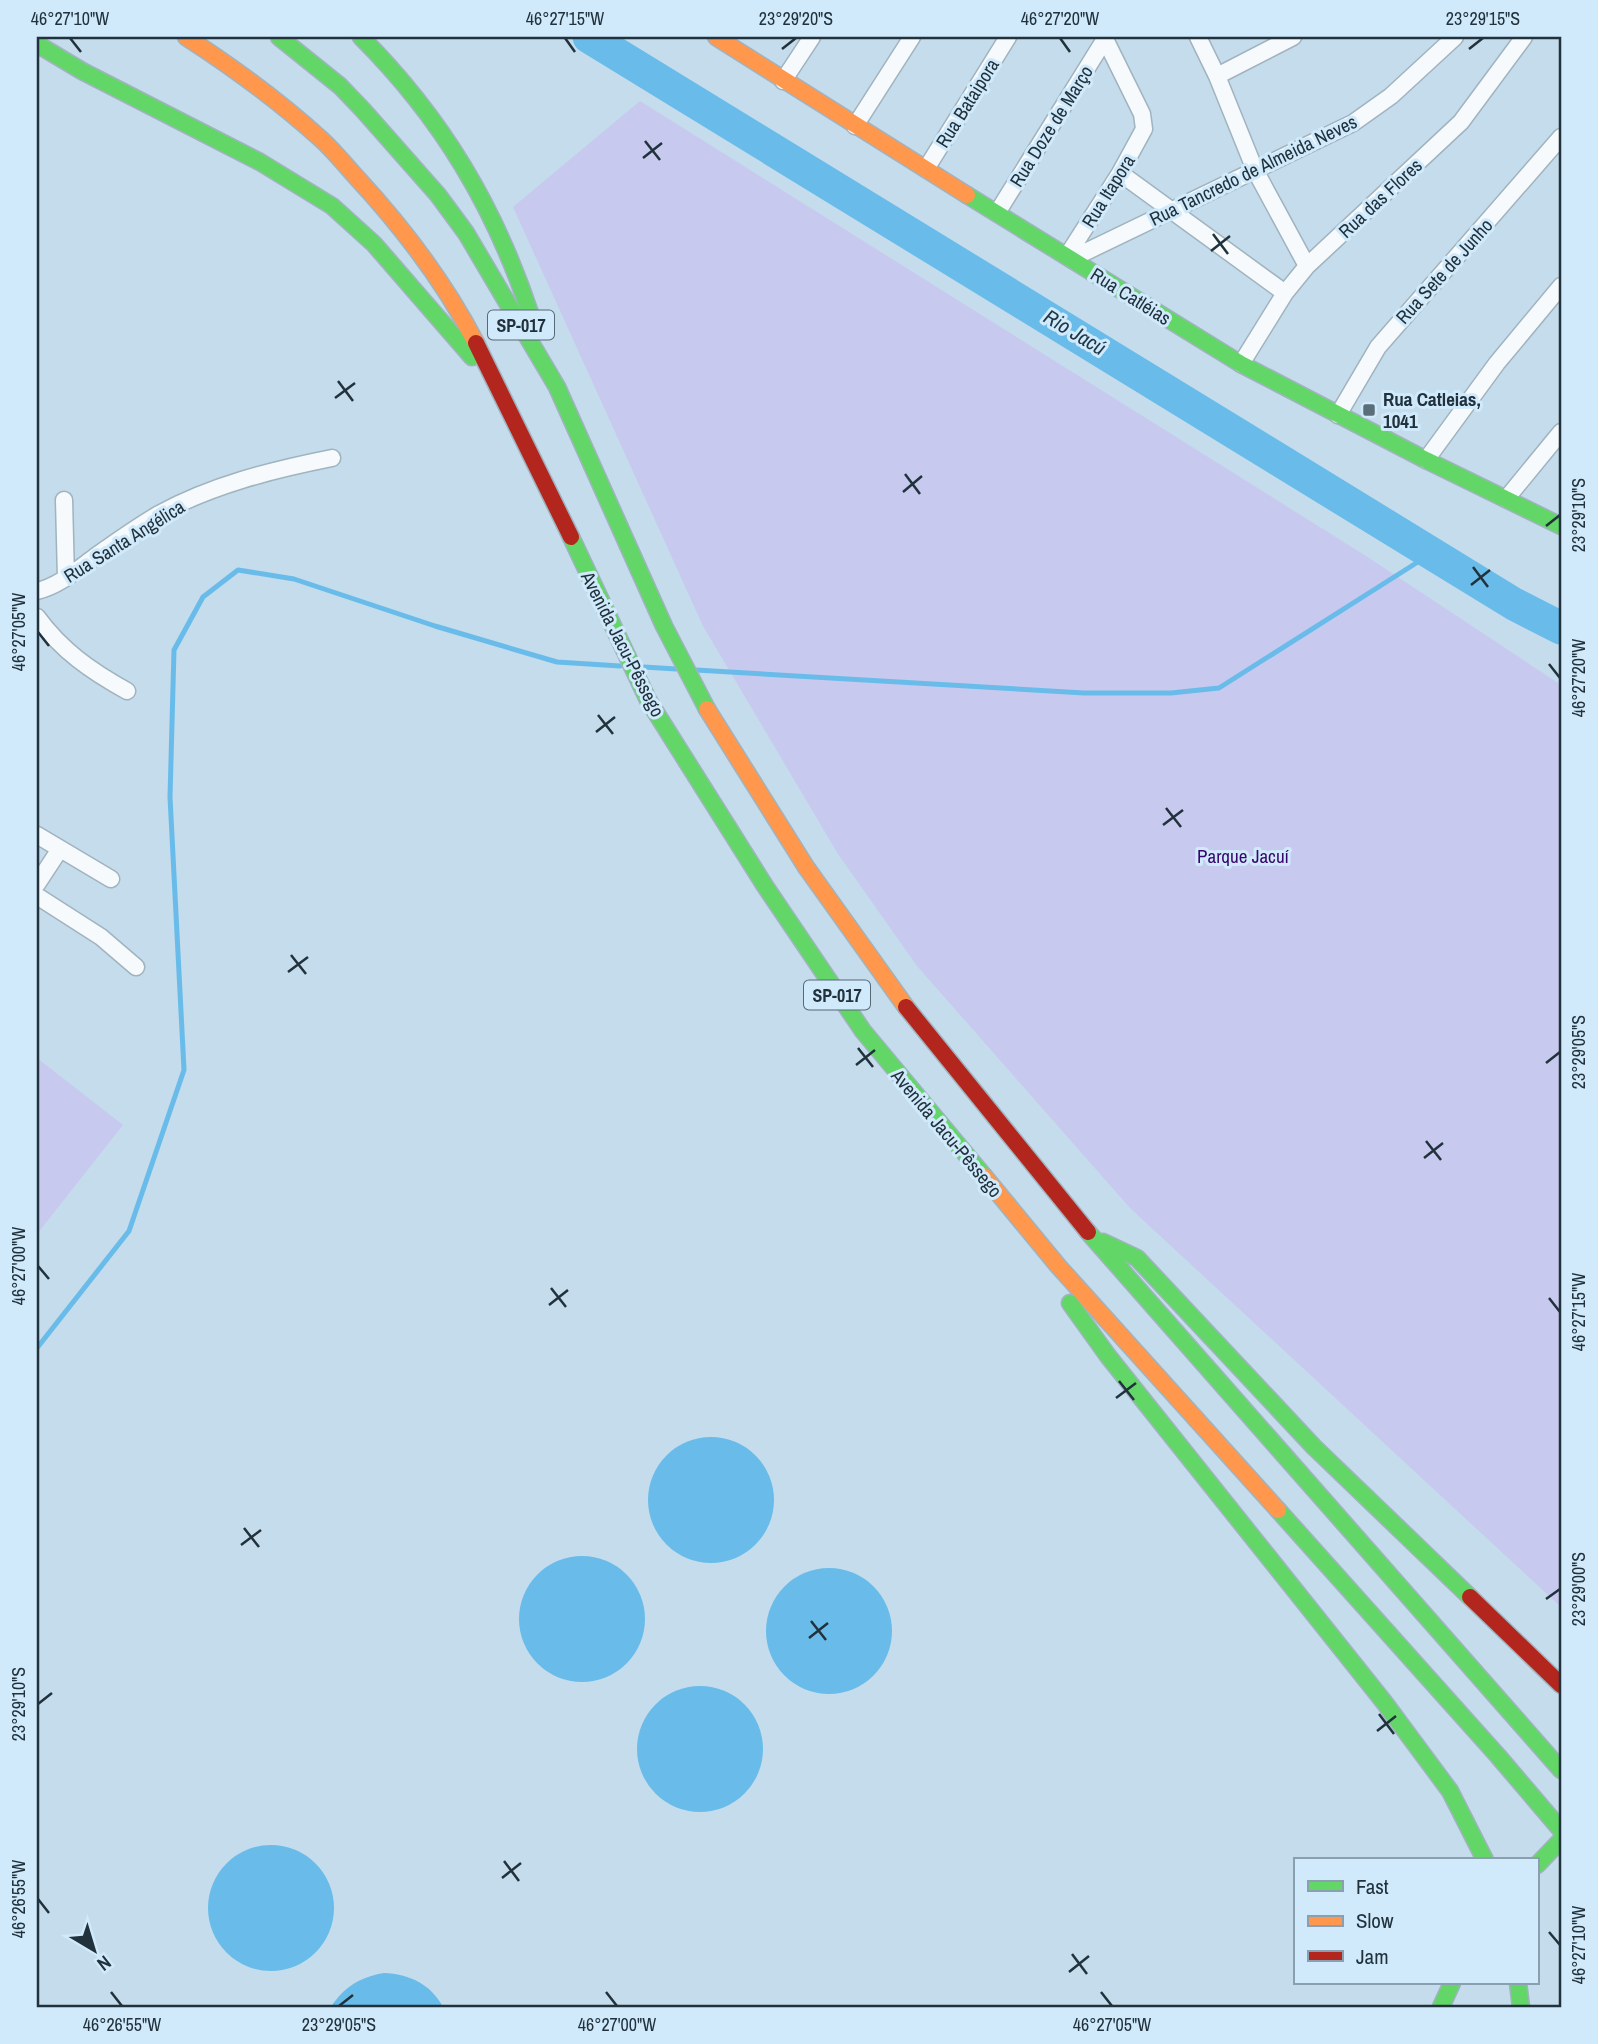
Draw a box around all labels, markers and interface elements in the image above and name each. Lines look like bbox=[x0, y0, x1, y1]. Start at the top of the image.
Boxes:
text: 46°27'10"W bbox=[31, 6, 109, 31]
text: 46°27'15"W bbox=[526, 6, 604, 31]
text: 23°29'20"S bbox=[759, 6, 833, 31]
text: 46°27'20"W bbox=[1021, 6, 1099, 31]
text: 23°29'15"S bbox=[1446, 6, 1520, 31]
street label: Rua Bataipora bbox=[929, 53, 1005, 152]
street label: Rua Doze de Março bbox=[1003, 60, 1099, 192]
street label: Rua Tancredo de Almeida Neves bbox=[1145, 108, 1361, 232]
street label: Rua Itapora bbox=[1075, 149, 1141, 232]
street label: Rua das Flores bbox=[1333, 152, 1428, 244]
street label: Rua Sete de Junho bbox=[1390, 213, 1498, 329]
street label: Rua Catléias bbox=[1086, 261, 1176, 331]
water label: Rio Jacú bbox=[1038, 302, 1112, 362]
road number: SP-017 bbox=[488, 310, 554, 340]
place label: Rua Catleias, 1041 bbox=[1383, 386, 1481, 434]
marker: Rua Catleias, 1041 bbox=[1361, 402, 1377, 418]
text: 23°29'10"S bbox=[1566, 478, 1591, 552]
street label: Rua Santa Angélica bbox=[59, 493, 190, 589]
street label: Avenida Jacu-Pêssego bbox=[575, 566, 671, 721]
text: 46°27'05"W bbox=[6, 593, 31, 671]
text: 46°27'20"W bbox=[1566, 639, 1591, 717]
park label: Parque Jacuí bbox=[1197, 843, 1290, 869]
road number: SP-017 bbox=[804, 980, 870, 1010]
text: 23°29'05"S bbox=[1566, 1015, 1591, 1089]
street label: Avenida Jacu-Pêssego bbox=[885, 1063, 1008, 1203]
text: 46°27'00"W bbox=[6, 1227, 31, 1305]
text: 46°27'15"W bbox=[1566, 1273, 1591, 1351]
text: 23°29'00"S bbox=[1566, 1552, 1591, 1626]
text: 23°29'10"S bbox=[6, 1667, 31, 1741]
legend bbox=[1294, 1858, 1538, 1984]
text: 46°26'55"W bbox=[6, 1860, 31, 1938]
text: Fast bbox=[1356, 1872, 1389, 1901]
text: Slow bbox=[1356, 1906, 1394, 1935]
text: 46°27'10"W bbox=[1566, 1906, 1591, 1984]
north arrow bbox=[60, 1914, 130, 1984]
text: Jam bbox=[1356, 1942, 1389, 1971]
text: N bbox=[92, 1950, 117, 1977]
text: 46°26'55"W bbox=[83, 2012, 161, 2037]
text: 23°29'05"S bbox=[302, 2012, 376, 2037]
text: 46°27'00"W bbox=[578, 2012, 656, 2037]
text: 46°27'05"W bbox=[1073, 2012, 1151, 2037]

